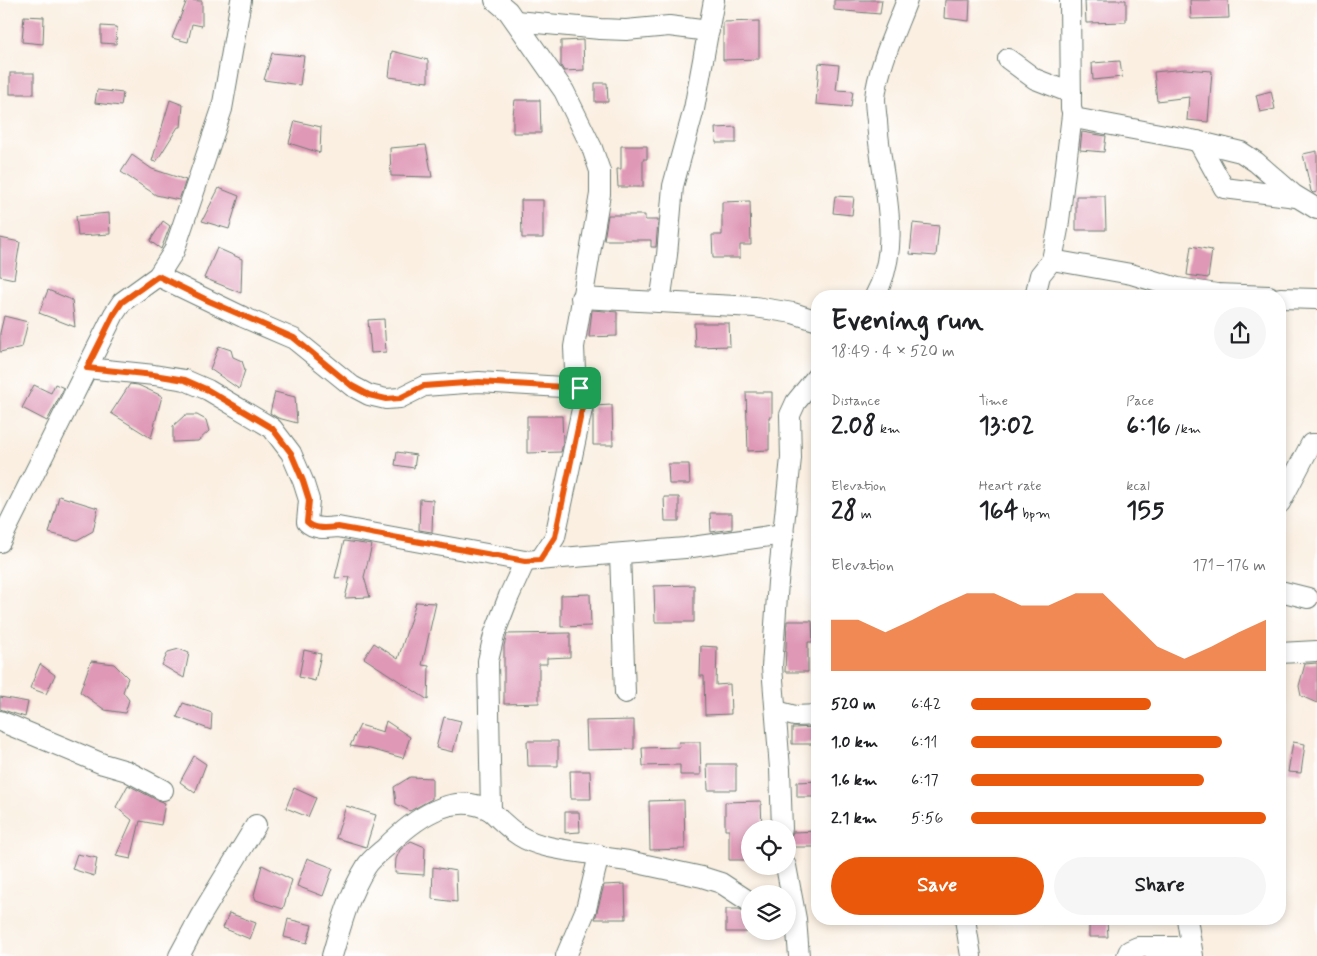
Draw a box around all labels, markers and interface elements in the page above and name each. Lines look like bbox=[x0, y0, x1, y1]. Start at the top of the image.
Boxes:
text: Evening run bbox=[831, 303, 984, 340]
button: share bbox=[1214, 307, 1266, 359]
text: 18:49 · 4 × 520 m bbox=[831, 341, 955, 362]
pin bbox=[559, 367, 601, 409]
icon: arrive bbox=[566, 374, 594, 402]
text: Distance bbox=[831, 392, 880, 410]
text: Time bbox=[979, 392, 1008, 410]
text: Pace bbox=[1126, 392, 1154, 410]
text: 2.08 bbox=[831, 410, 876, 443]
text: 13:02 bbox=[979, 410, 1034, 443]
text: 6:16 bbox=[1126, 410, 1171, 443]
text: km bbox=[876, 420, 900, 438]
text: /km bbox=[1171, 420, 1201, 438]
text: Elevation bbox=[831, 477, 886, 495]
text: Heart rate bbox=[979, 477, 1042, 495]
text: kcal bbox=[1126, 477, 1150, 495]
text: 28 bbox=[831, 495, 857, 528]
text: 164 bbox=[979, 495, 1018, 528]
text: 155 bbox=[1126, 495, 1165, 528]
text: m bbox=[857, 505, 872, 523]
text: bpm bbox=[1018, 505, 1050, 523]
text: Elevation bbox=[831, 555, 894, 576]
text: 171–176 m bbox=[1192, 555, 1266, 576]
text: 520 m bbox=[831, 694, 876, 715]
text: 6:42 bbox=[911, 694, 941, 715]
text: 1.0 km bbox=[831, 732, 878, 753]
text: 6:11 bbox=[911, 732, 938, 753]
text: 1.6 km bbox=[831, 770, 877, 791]
text: 6:17 bbox=[911, 770, 939, 791]
text: 2.1 km bbox=[831, 808, 877, 829]
text: 5:56 bbox=[911, 808, 943, 829]
map controls bbox=[741, 820, 796, 940]
button: locate bbox=[741, 820, 796, 875]
button: Save bbox=[831, 857, 1044, 915]
button: Share bbox=[1054, 857, 1266, 915]
button: layers bbox=[741, 885, 796, 940]

